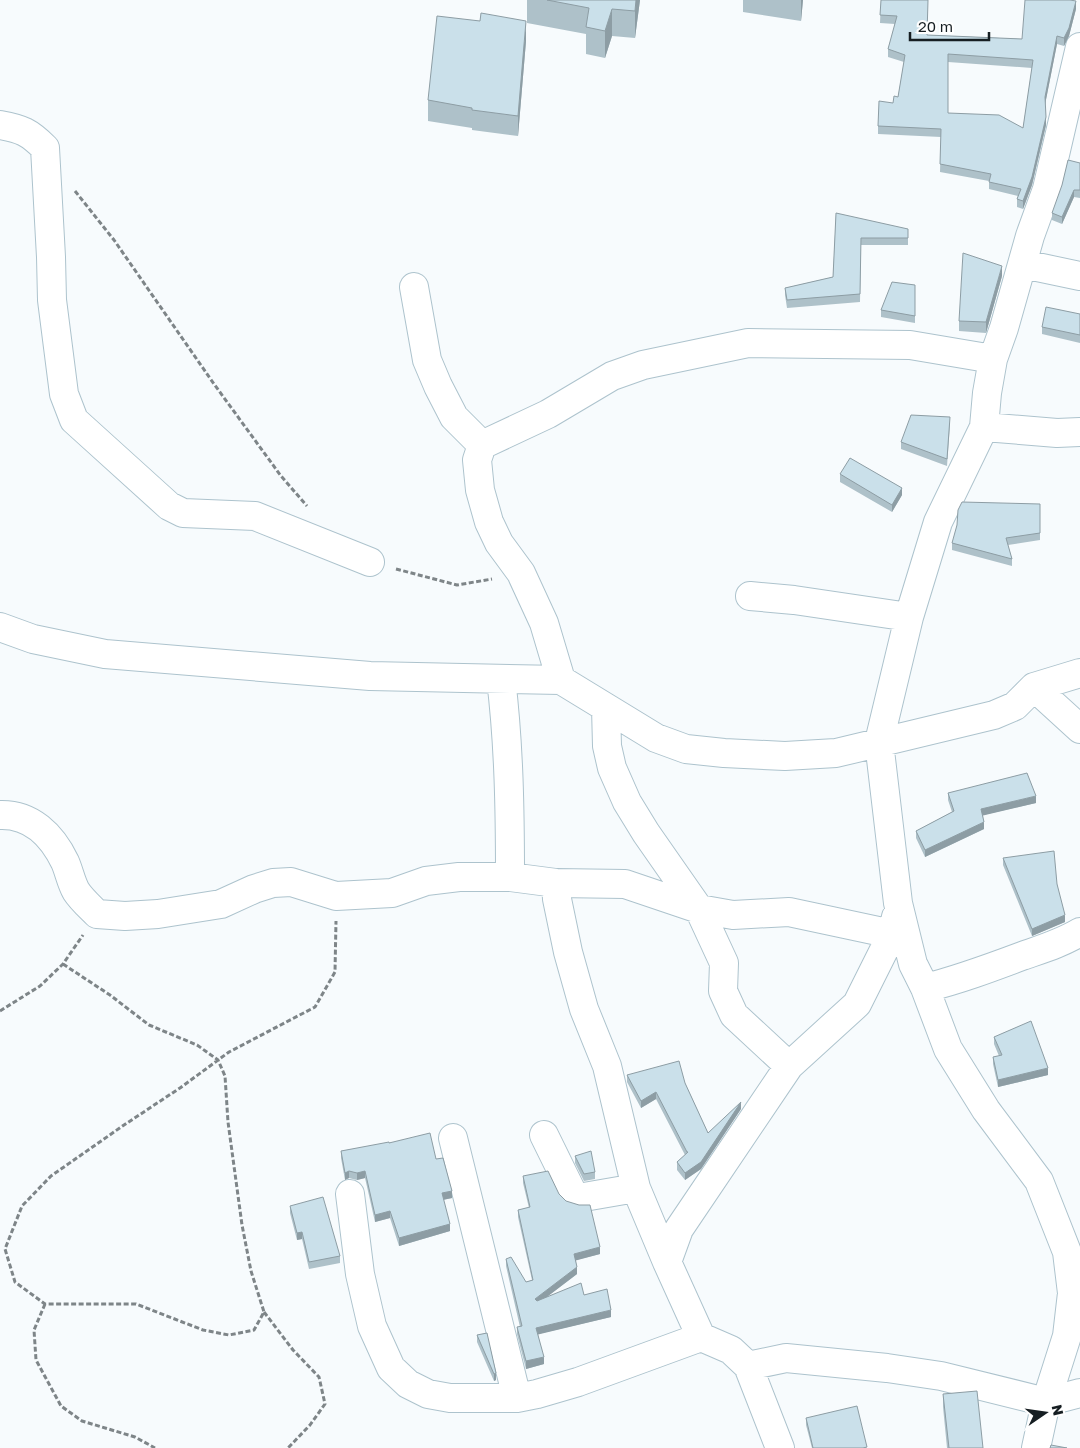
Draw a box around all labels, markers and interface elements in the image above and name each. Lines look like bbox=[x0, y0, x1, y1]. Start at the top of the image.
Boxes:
scale bar bbox=[910, 10, 989, 42]
text: 20 m bbox=[918, 17, 953, 35]
north arrow bbox=[1020, 1388, 1070, 1438]
text: N bbox=[1049, 1403, 1068, 1417]

